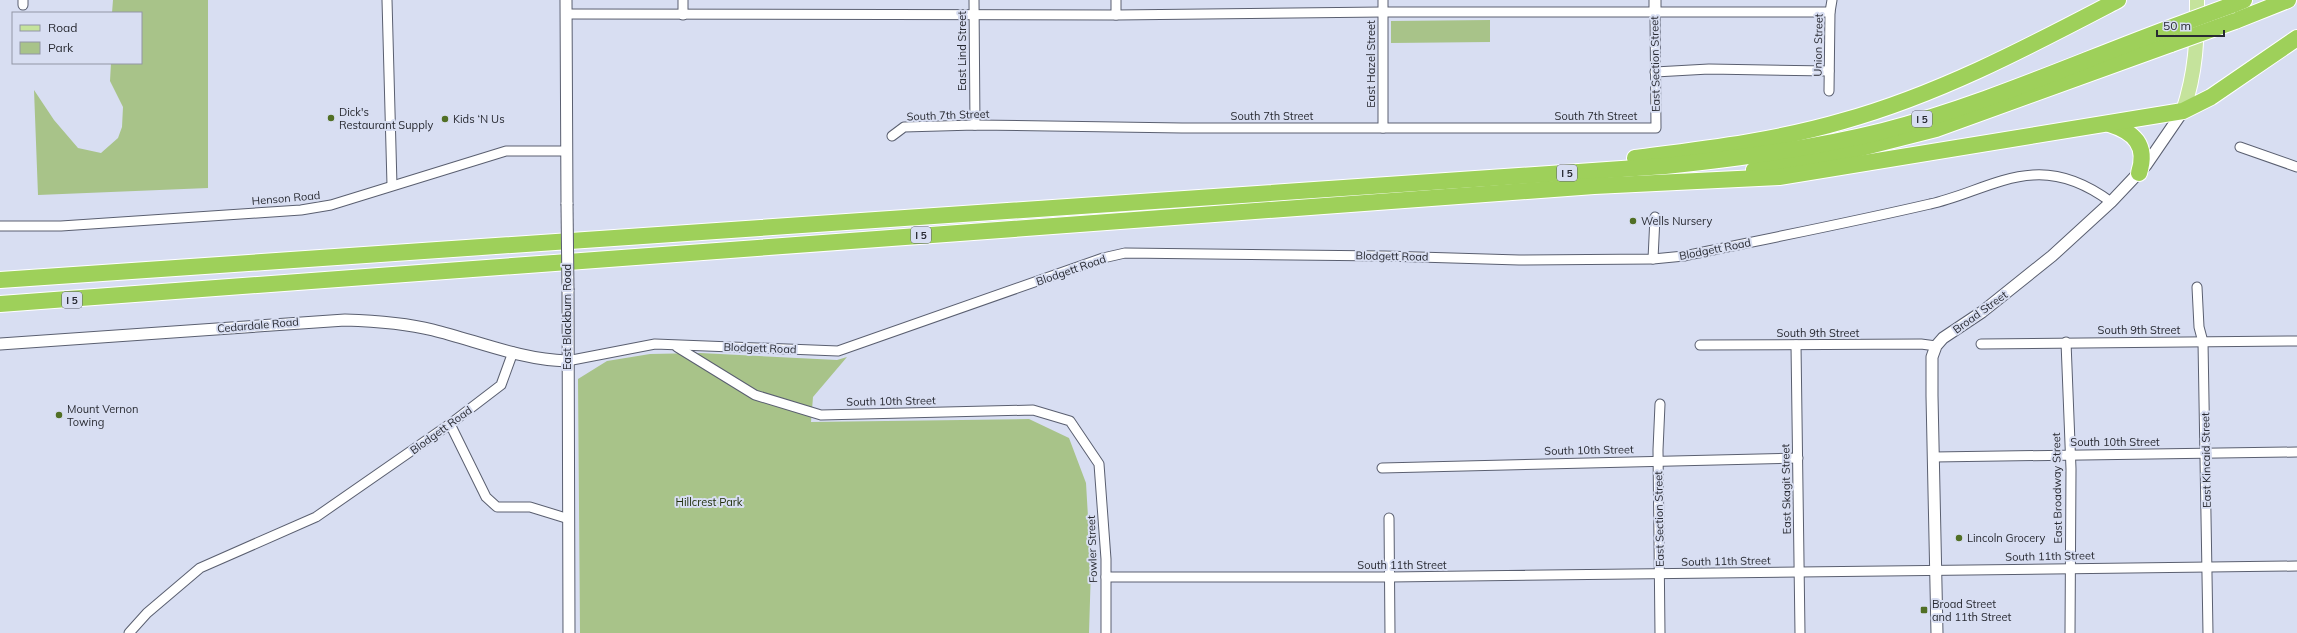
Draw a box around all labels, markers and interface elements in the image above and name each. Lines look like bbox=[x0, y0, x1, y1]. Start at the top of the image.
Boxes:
street label: East Lind Street bbox=[955, 11, 969, 91]
legend bbox=[12, 12, 142, 64]
scale bar bbox=[2157, 12, 2224, 38]
street label: Union Street bbox=[1810, 13, 1826, 77]
street label: East Section Street bbox=[1647, 16, 1663, 112]
text: 50 m bbox=[2163, 18, 2191, 33]
text: Road bbox=[48, 20, 77, 35]
street label: East Hazel Street bbox=[1364, 20, 1378, 108]
text: Park bbox=[48, 40, 74, 55]
place label: Dick's Restaurant Supply bbox=[339, 105, 433, 132]
street label: South 7th Street bbox=[906, 107, 990, 123]
street label: South 7th Street bbox=[1231, 109, 1314, 123]
street label: South 7th Street bbox=[1555, 109, 1638, 123]
road number: I 5 bbox=[1912, 111, 1932, 127]
place label: Kids ‘N Us bbox=[453, 112, 505, 126]
marker: Dick's Restaurant Supply bbox=[326, 113, 336, 123]
marker: Kids ‘N Us bbox=[440, 114, 450, 124]
road number: I 5 bbox=[1557, 165, 1577, 181]
street label: Henson Road bbox=[251, 188, 321, 208]
place label: Wells Nursery bbox=[1641, 214, 1712, 228]
marker: Wells Nursery bbox=[1628, 216, 1638, 226]
road number: I 5 bbox=[911, 227, 931, 243]
street label: Blodgett Road bbox=[1678, 235, 1752, 263]
street label: Blodgett Road bbox=[1355, 248, 1429, 264]
street label: Blodgett Road bbox=[1034, 251, 1108, 289]
street label: East Blackburn Road bbox=[560, 264, 574, 370]
street label: Broad Street bbox=[1950, 287, 2010, 337]
road number: I 5 bbox=[62, 292, 82, 308]
street label: Cedardale Road bbox=[217, 314, 299, 336]
street label: South 9th Street bbox=[2098, 323, 2181, 337]
street label: South 9th Street bbox=[1777, 326, 1860, 340]
street label: Blodgett Road bbox=[723, 340, 797, 356]
street label: South 10th Street bbox=[846, 393, 936, 409]
place label: Mount Vernon Towing bbox=[67, 402, 138, 429]
street label: Blodgett Road bbox=[407, 403, 475, 457]
marker: Mount Vernon Towing bbox=[54, 410, 64, 420]
street label: East Kincaid Street bbox=[2198, 412, 2214, 508]
street label: East Broadway Street bbox=[2049, 432, 2065, 544]
street label: South 10th Street bbox=[2070, 435, 2160, 449]
street label: South 10th Street bbox=[1544, 442, 1634, 458]
street label: East Skagit Street bbox=[1778, 443, 1794, 534]
street label: East Section Street bbox=[1651, 471, 1667, 567]
park label: Hillcrest Park bbox=[676, 495, 743, 509]
street label: Fowler Street bbox=[1084, 515, 1100, 583]
place label: Lincoln Grocery bbox=[1967, 531, 2045, 545]
marker: Lincoln Grocery bbox=[1954, 533, 1964, 543]
street label: South 11th Street bbox=[2005, 548, 2095, 564]
street label: South 11th Street bbox=[1681, 553, 1771, 569]
street label: South 11th Street bbox=[1357, 558, 1447, 572]
place label: Broad Street and 11th Street bbox=[1932, 597, 2011, 624]
marker: Broad Street and 11th Street bbox=[1919, 605, 1929, 615]

